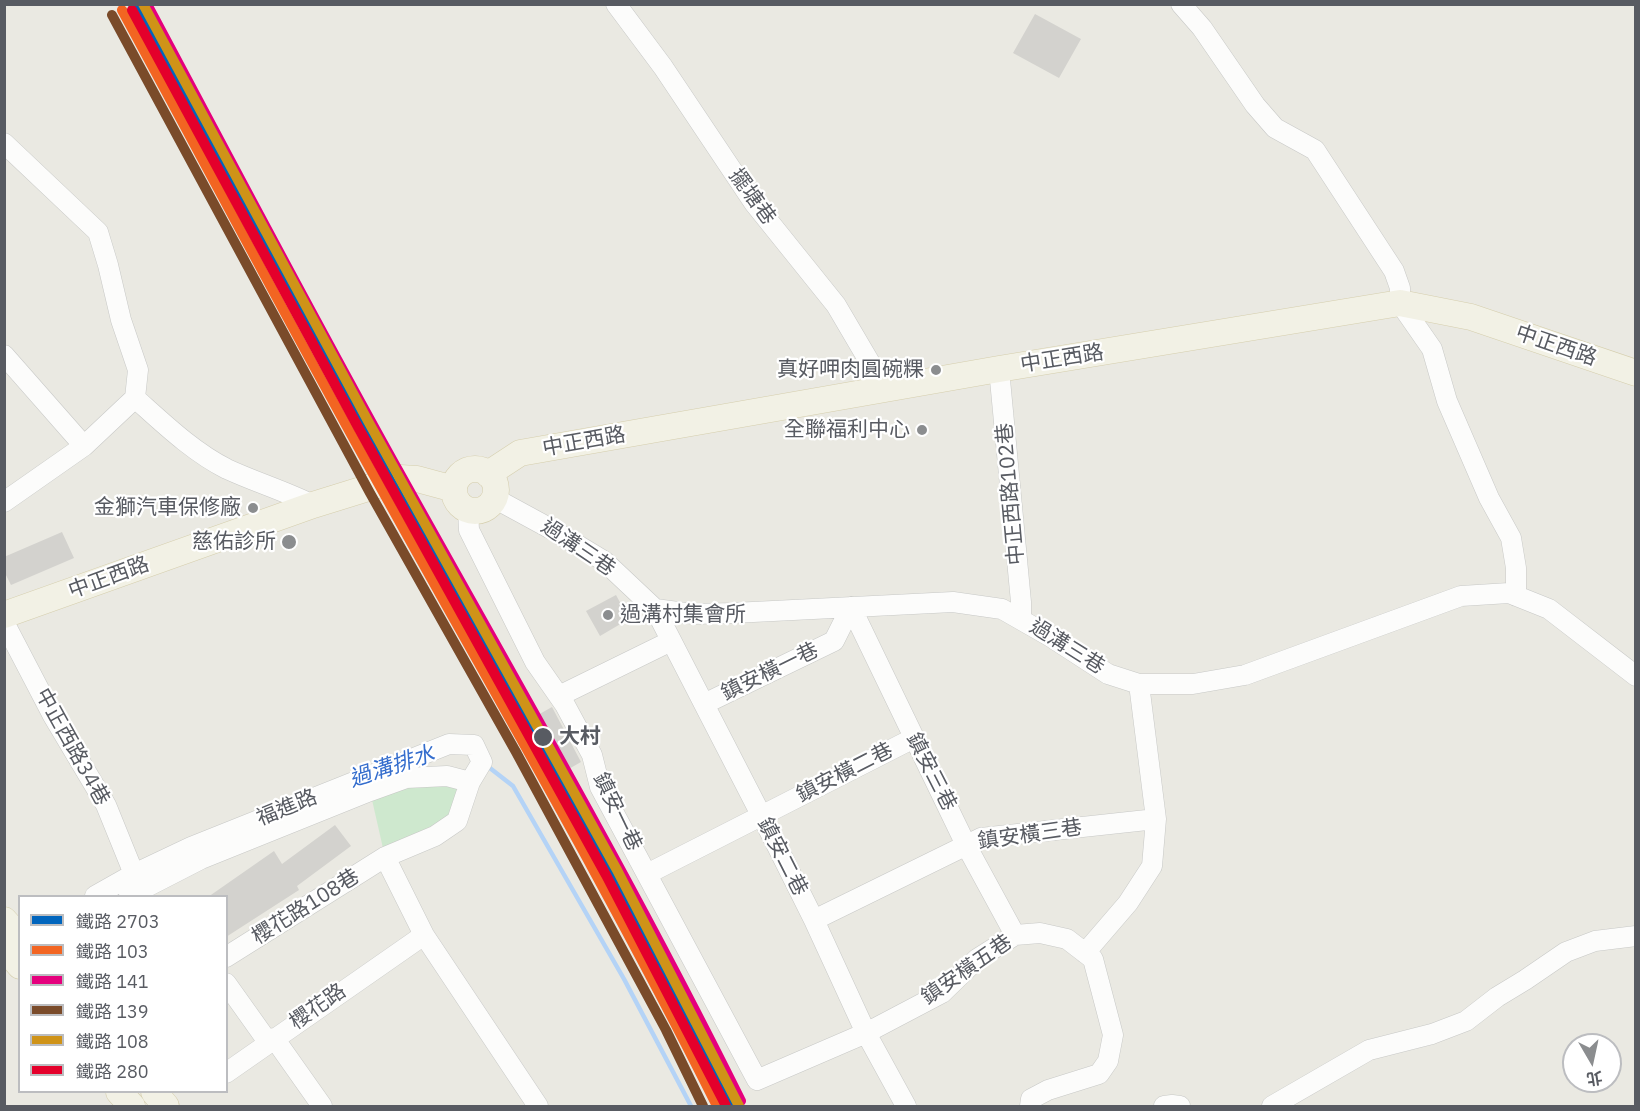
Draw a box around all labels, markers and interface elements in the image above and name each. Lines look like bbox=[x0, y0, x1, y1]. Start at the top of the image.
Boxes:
street label: 擺塘巷 bbox=[723, 164, 781, 230]
street label: 中正西路 bbox=[1512, 320, 1600, 372]
street label: 中正西路 bbox=[1019, 340, 1105, 378]
place label: 真好呷肉圓碗粿 bbox=[777, 357, 924, 383]
marker: 真好呷肉圓碗粿 bbox=[929, 363, 943, 377]
place label: 全聯福利中心 bbox=[784, 417, 910, 443]
street label: 中正西路 bbox=[540, 422, 628, 462]
street label: 中正西路102巷 bbox=[992, 422, 1030, 566]
marker: 全聯福利中心 bbox=[915, 423, 929, 437]
place label: 金獅汽車保修廠 bbox=[94, 495, 241, 521]
marker: 金獅汽車保修廠 bbox=[246, 501, 260, 515]
street label: 過溝三巷 bbox=[536, 514, 620, 582]
place label: 慈佑診所 bbox=[192, 529, 276, 555]
marker: 慈佑診所 bbox=[280, 533, 298, 551]
street label: 中正西路 bbox=[65, 552, 153, 604]
place label: 過溝村集會所 bbox=[620, 602, 746, 628]
marker: 過溝村集會所 bbox=[601, 608, 615, 622]
street label: 過溝三巷 bbox=[1025, 614, 1109, 680]
street label: 鎮安橫一巷 bbox=[717, 638, 823, 706]
street label: 中正西路34巷 bbox=[29, 684, 115, 810]
place label: 大村 bbox=[559, 724, 601, 750]
marker: 大村 bbox=[532, 726, 554, 748]
street label: 鎮安三巷 bbox=[901, 729, 961, 815]
street label: 鎮安橫二巷 bbox=[793, 738, 897, 808]
water label: 過溝排水 bbox=[346, 741, 438, 793]
street label: 鎮安一巷 bbox=[587, 769, 647, 855]
street label: 福進路 bbox=[253, 785, 321, 831]
street label: 鎮安二巷 bbox=[752, 814, 812, 900]
street label: 鎮安橫三巷 bbox=[976, 815, 1084, 855]
street label: 櫻花路108巷 bbox=[248, 864, 364, 950]
legend bbox=[18, 895, 228, 1093]
text: 鐵路 2703 bbox=[76, 910, 159, 933]
street label: 鎮安橫五巷 bbox=[917, 930, 1017, 1010]
text: 鐵路 103 bbox=[76, 940, 149, 963]
text: 鐵路 141 bbox=[76, 970, 149, 993]
street label: 櫻花路 bbox=[285, 979, 351, 1035]
text: 鐵路 139 bbox=[76, 1000, 149, 1023]
text: 鐵路 108 bbox=[76, 1030, 149, 1053]
north arrow bbox=[1562, 1033, 1622, 1093]
text: 鐵路 280 bbox=[76, 1060, 149, 1083]
text: 北 bbox=[1585, 1068, 1604, 1090]

